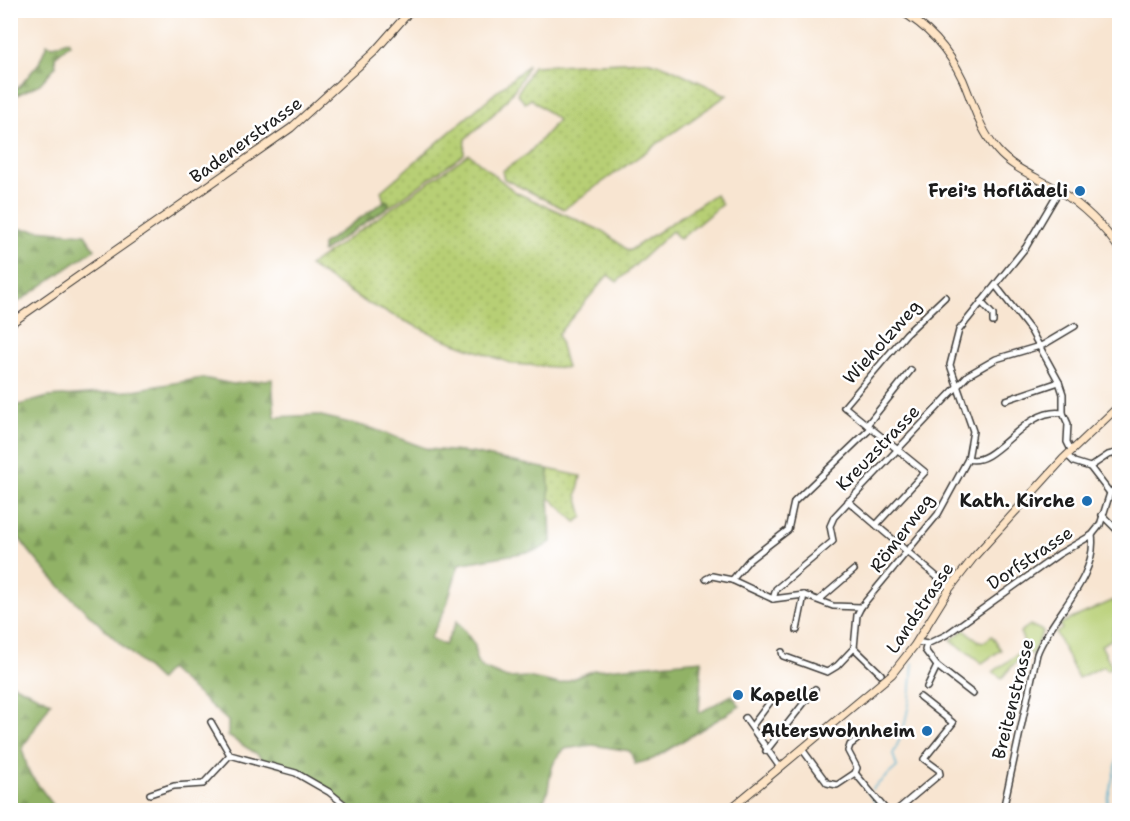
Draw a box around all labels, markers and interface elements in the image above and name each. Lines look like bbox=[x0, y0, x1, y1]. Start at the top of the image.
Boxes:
street label: Badenerstrasse bbox=[185, 91, 307, 189]
place label: Frei's Hoflädeli bbox=[928, 179, 1068, 203]
marker: Frei's Hoflädeli bbox=[1073, 184, 1087, 198]
street label: Wieholzweg bbox=[838, 295, 926, 389]
street label: Kreuzstrasse bbox=[831, 400, 925, 496]
street label: Römerweg bbox=[864, 489, 940, 577]
place label: Kath. Kirche bbox=[960, 489, 1075, 513]
marker: Kath. Kirche bbox=[1080, 494, 1094, 508]
street label: Dorfstrasse bbox=[982, 521, 1078, 595]
street label: Landstrasse bbox=[881, 558, 959, 658]
street label: Breitenstrasse bbox=[986, 636, 1040, 762]
place label: Kapelle bbox=[750, 683, 819, 707]
marker: Kapelle bbox=[731, 688, 745, 702]
place label: Alterswohnheim bbox=[761, 719, 916, 743]
marker: Alterswohnheim bbox=[920, 724, 934, 738]

